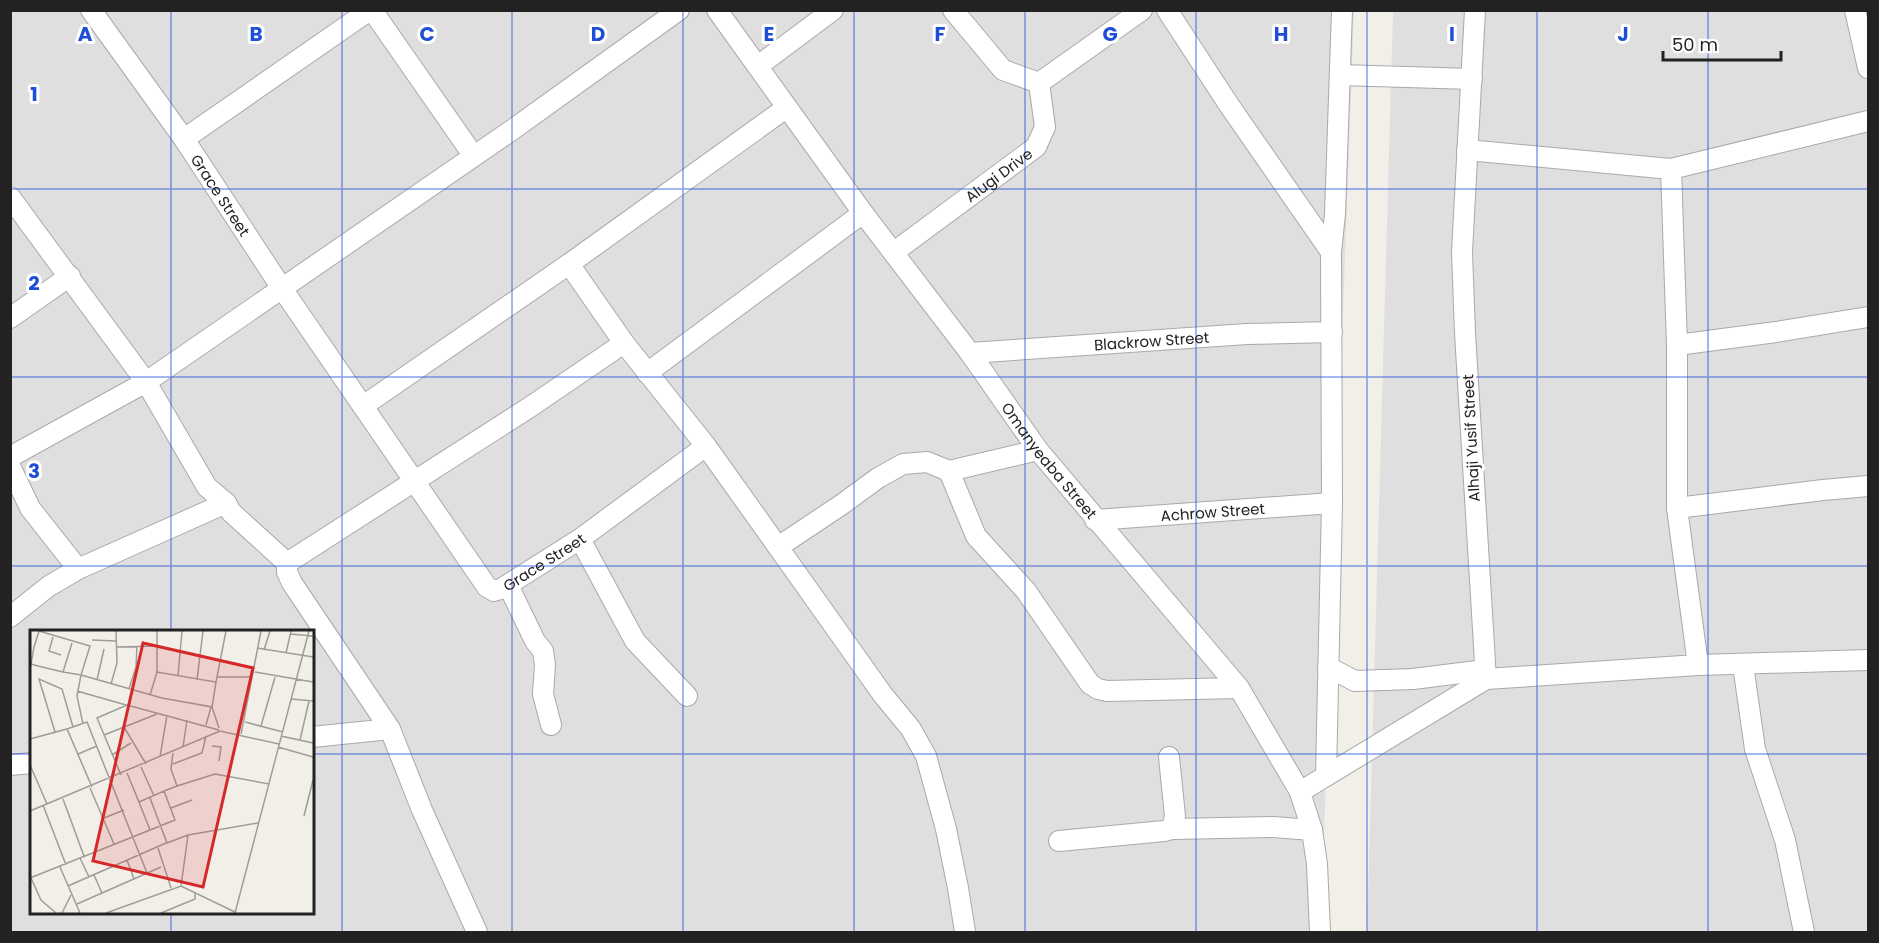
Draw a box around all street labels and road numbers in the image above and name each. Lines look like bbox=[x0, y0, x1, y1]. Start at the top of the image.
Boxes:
street label: Alugi Drive bbox=[961, 143, 1037, 207]
street label: Grace Street bbox=[186, 150, 255, 240]
street label: Blackrow Street bbox=[1093, 326, 1210, 355]
street label: Alhaji Yusif Street bbox=[1457, 374, 1485, 502]
street label: Omanyeaba Street bbox=[997, 398, 1102, 523]
street label: Achrow Street bbox=[1160, 497, 1266, 526]
street label: Grace Street bbox=[499, 528, 590, 596]

